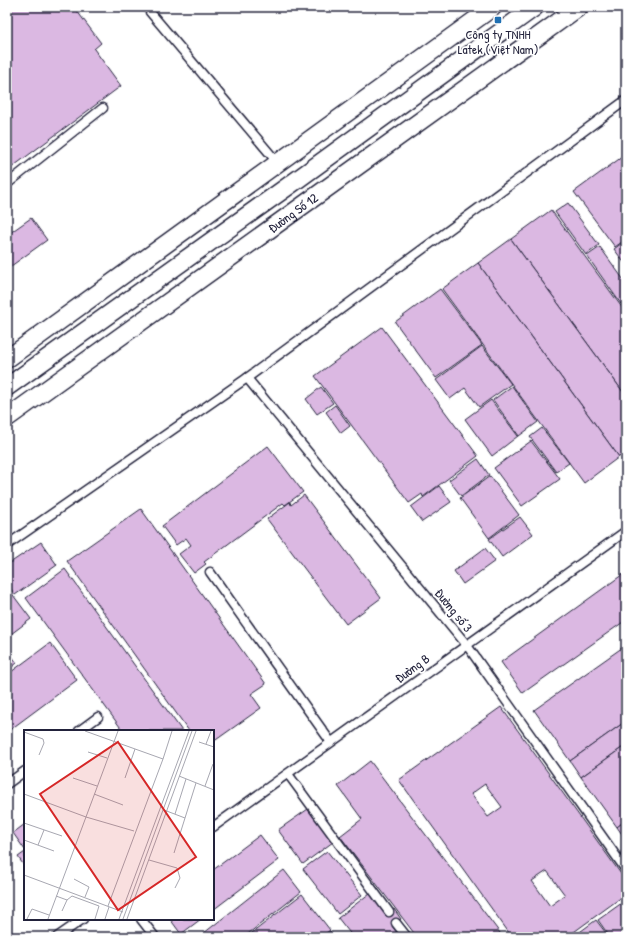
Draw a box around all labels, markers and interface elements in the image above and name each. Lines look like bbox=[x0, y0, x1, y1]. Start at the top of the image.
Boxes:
marker: Công ty TNHH Latek (Việt Nam) bbox=[493, 15, 503, 25]
place label: Công ty TNHH Latek (Việt Nam) bbox=[458, 25, 538, 58]
street label: Đường Số 12 bbox=[264, 189, 321, 237]
street label: Đường số 3 bbox=[431, 584, 477, 636]
street label: Đường B bbox=[391, 649, 433, 687]
inset map bbox=[24, 730, 214, 920]

